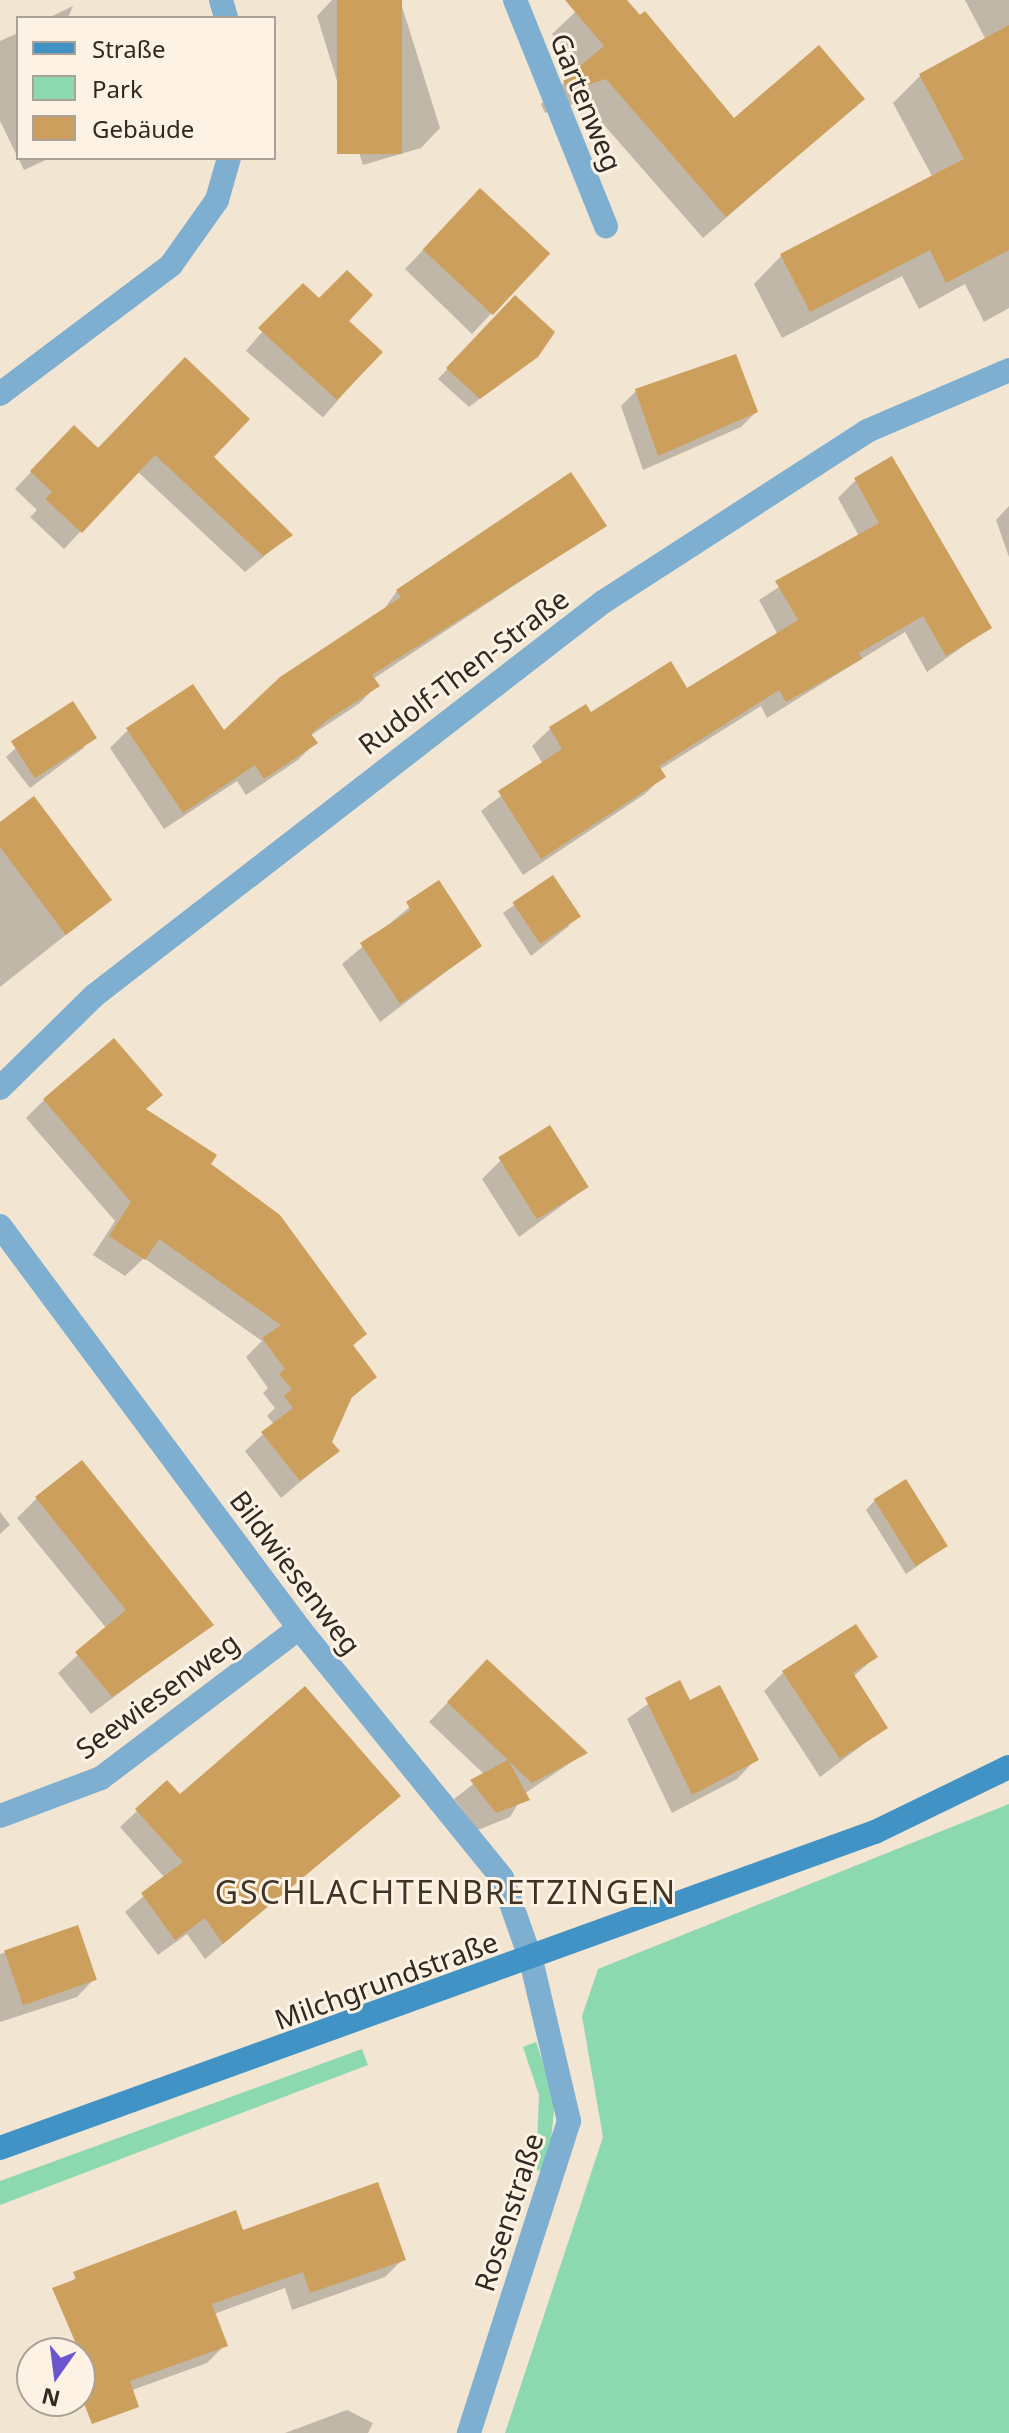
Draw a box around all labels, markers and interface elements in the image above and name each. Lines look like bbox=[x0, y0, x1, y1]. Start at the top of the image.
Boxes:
legend bbox=[16, 16, 276, 160]
street label: Gartenweg bbox=[544, 28, 630, 176]
text: Straße bbox=[92, 32, 165, 65]
text: Park bbox=[92, 72, 143, 105]
text: Gebäude bbox=[92, 112, 194, 145]
street label: Rudolf-Then-Straße bbox=[351, 581, 575, 761]
street label: Bildwiesenweg bbox=[223, 1483, 369, 1661]
street label: Seewiesenweg bbox=[69, 1625, 245, 1765]
district label: GSCHLACHTENBRETZINGEN bbox=[215, 1873, 677, 1911]
street label: Milchgrundstraße bbox=[270, 1924, 502, 2036]
street label: Rosenstraße bbox=[467, 2129, 549, 2295]
north arrow bbox=[16, 2337, 96, 2417]
text: N bbox=[38, 2382, 63, 2415]

